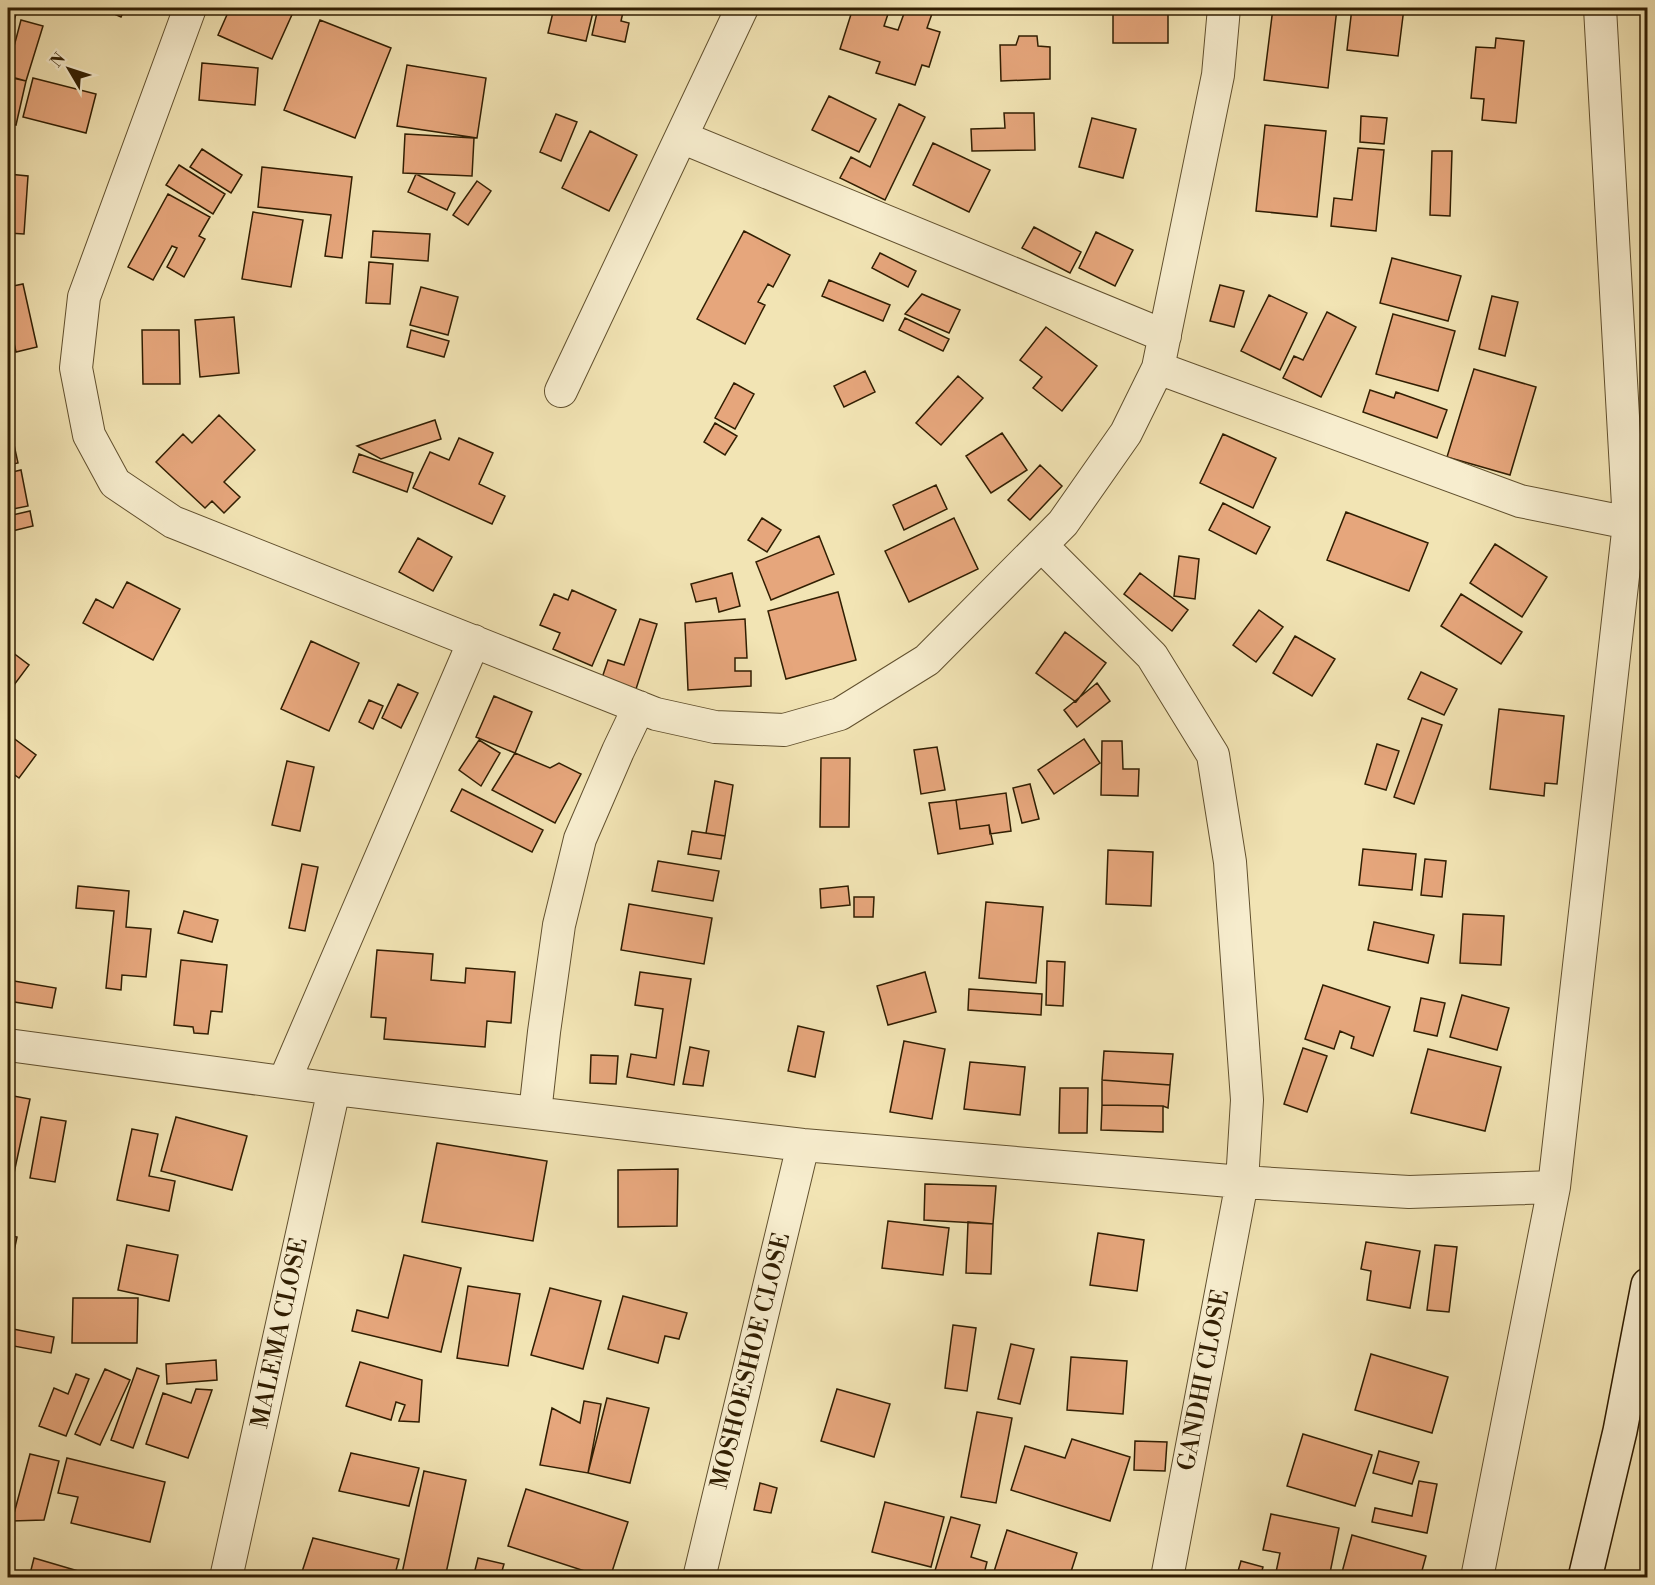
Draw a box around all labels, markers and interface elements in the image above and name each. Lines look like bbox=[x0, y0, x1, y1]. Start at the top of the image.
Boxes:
north arrow bbox=[39, 39, 99, 99]
text: N bbox=[46, 49, 70, 71]
street label: MOSHOESHOE CLOSE bbox=[705, 1230, 797, 1492]
street label: MALEMA CLOSE bbox=[245, 1235, 315, 1431]
street label: GANDHI CLOSE bbox=[1172, 1287, 1236, 1473]

